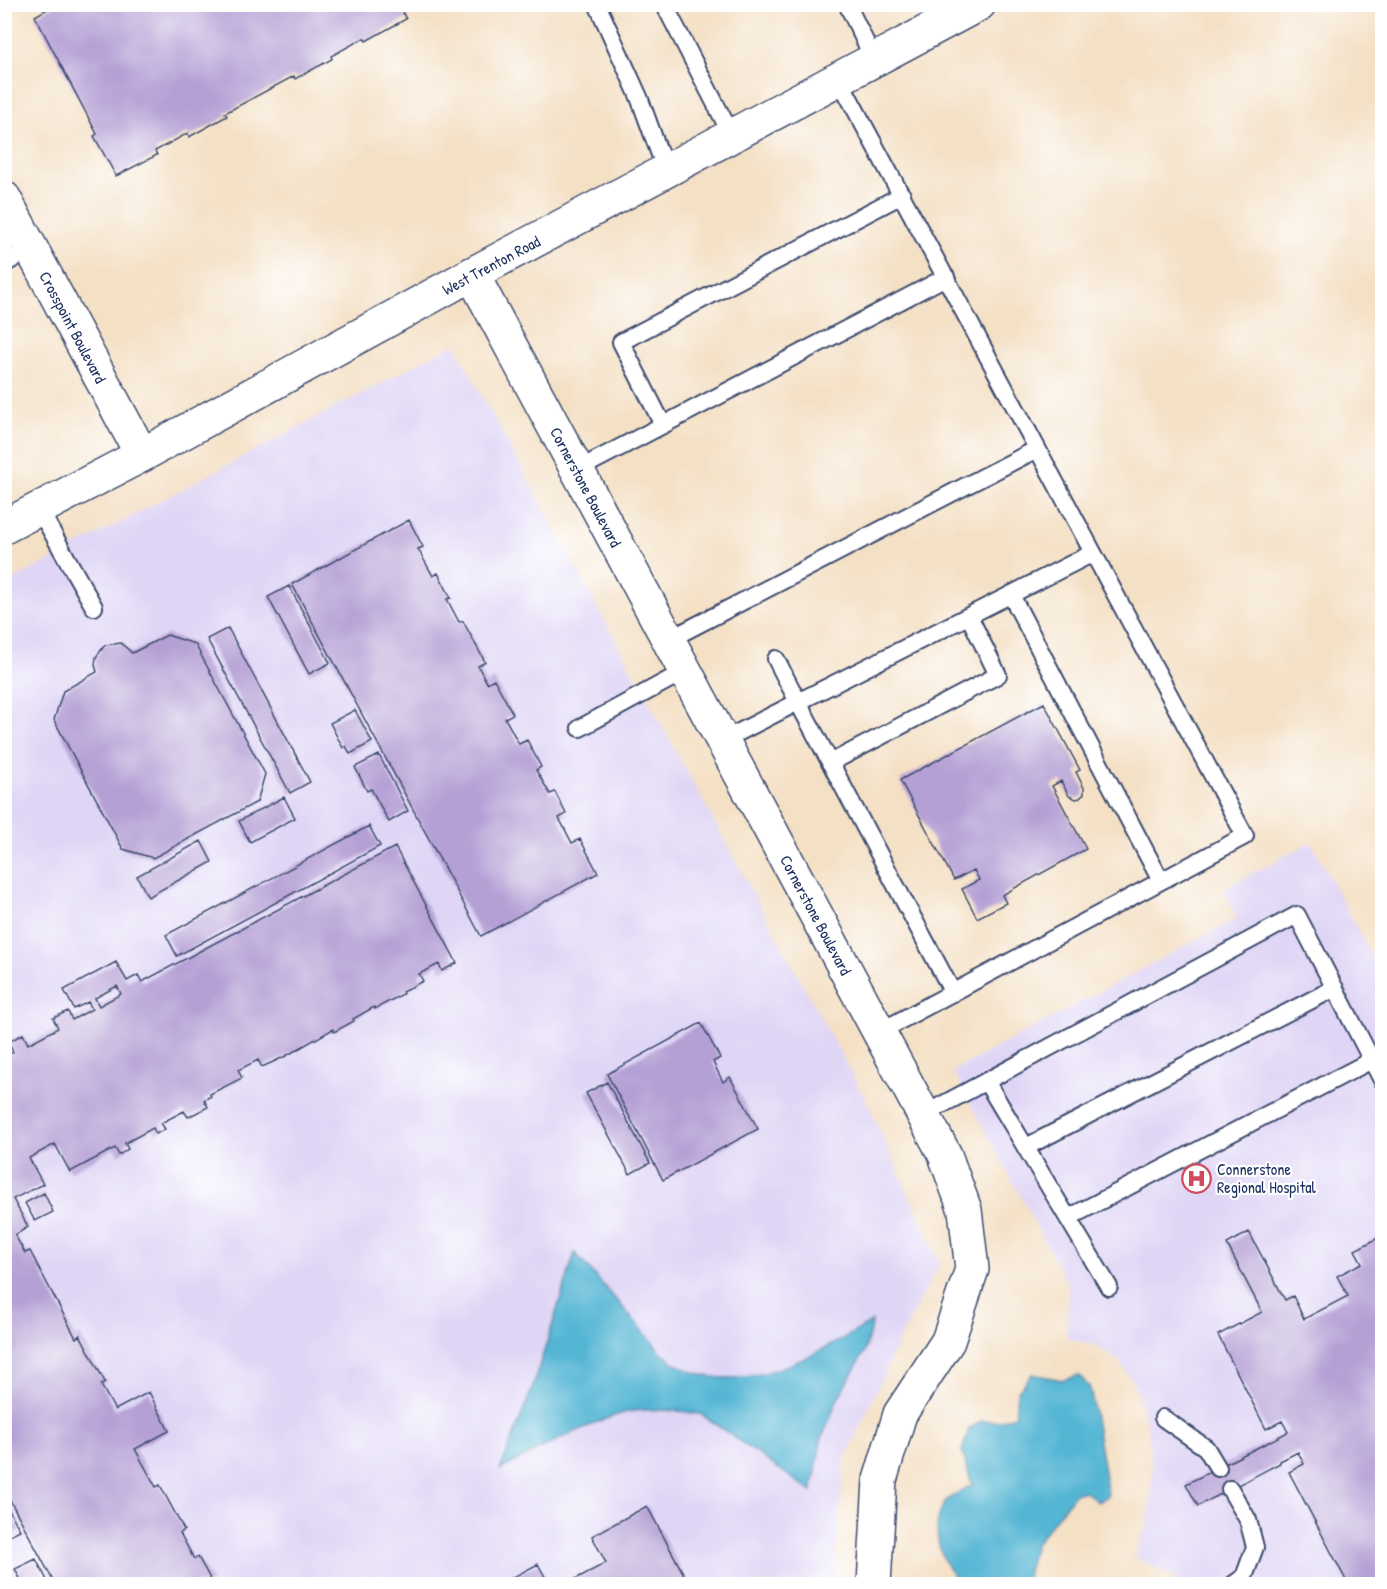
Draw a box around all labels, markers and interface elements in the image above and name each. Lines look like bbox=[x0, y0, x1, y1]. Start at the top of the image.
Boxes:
street label: West Trenton Road bbox=[438, 230, 544, 300]
street label: Crosspoint Boulevard bbox=[34, 267, 112, 387]
street label: Cornerstone Boulevard bbox=[545, 423, 627, 551]
street label: Cornerstone Boulevard bbox=[775, 851, 857, 979]
place label: Connerstone Regional Hospital bbox=[1217, 1158, 1317, 1198]
hospital icon: Connerstone Regional Hospital bbox=[1180, 1162, 1212, 1194]

